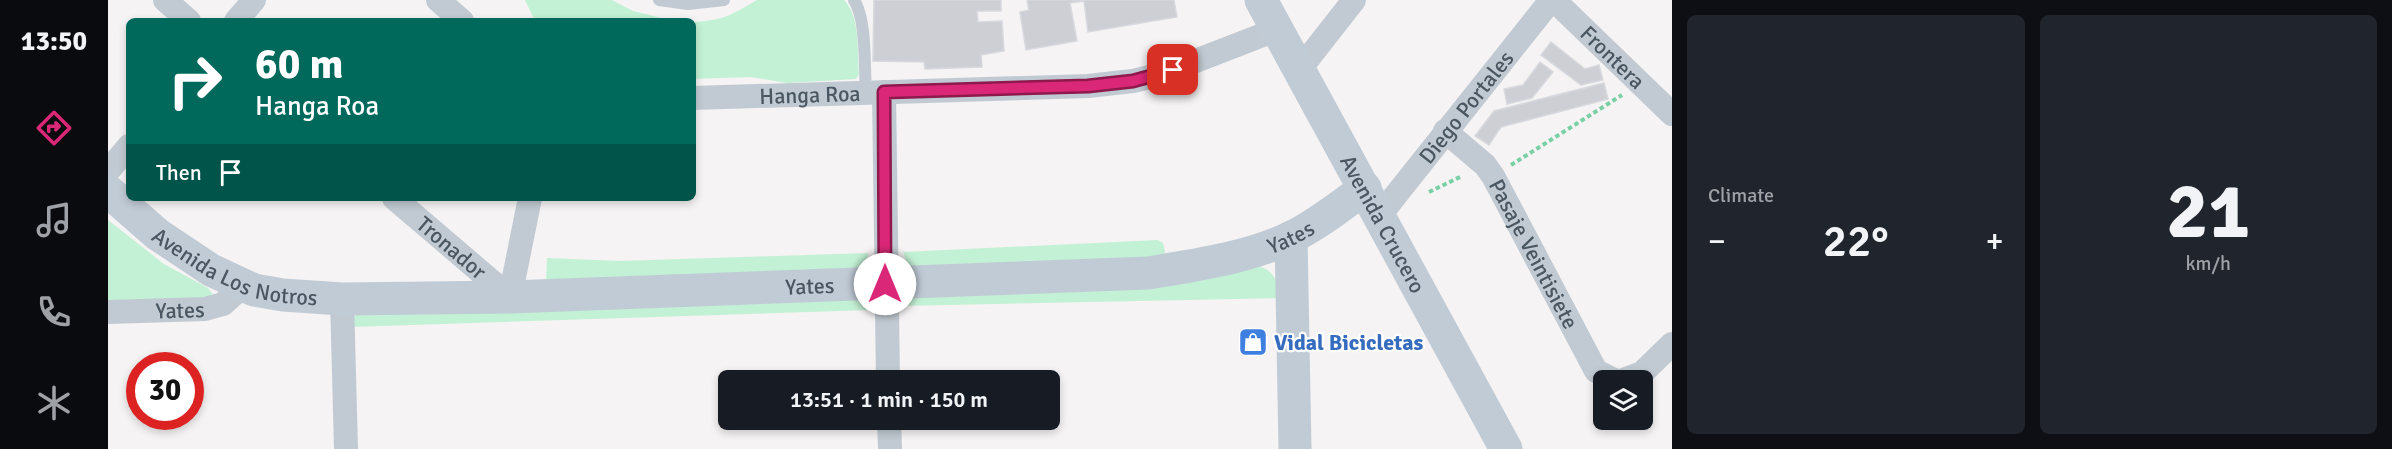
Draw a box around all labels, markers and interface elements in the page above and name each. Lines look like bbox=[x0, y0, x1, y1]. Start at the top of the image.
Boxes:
street label: Frontera bbox=[1575, 20, 1651, 94]
text: 13:50 bbox=[21, 25, 87, 58]
text: 60 m bbox=[255, 39, 344, 90]
icon: right bbox=[156, 42, 234, 120]
pin bbox=[1147, 44, 1198, 95]
street label: Diego Portales bbox=[1413, 45, 1519, 169]
icon: arrive bbox=[1156, 53, 1189, 86]
street label: Hanga Roa bbox=[759, 79, 861, 109]
text: Hanga Roa bbox=[255, 90, 379, 123]
icon: directions bbox=[33, 107, 75, 149]
street label: Avenida Crucero bbox=[1335, 150, 1432, 298]
icon: arrive bbox=[214, 156, 247, 189]
text: Then bbox=[156, 159, 202, 186]
text: 21 bbox=[2166, 164, 2250, 260]
street label: Pasaje Veintisiete bbox=[1483, 174, 1585, 333]
text: Climate bbox=[1708, 183, 1774, 208]
icon: music bbox=[33, 199, 75, 241]
street label: Tronador bbox=[411, 210, 492, 285]
street label: Yates bbox=[1263, 214, 1319, 260]
text: 22° bbox=[1823, 214, 1889, 269]
street label: Avenida Los Notros bbox=[147, 221, 318, 311]
text: − bbox=[1708, 221, 1726, 262]
text: + bbox=[1986, 221, 2003, 262]
text: km/h bbox=[2186, 251, 2231, 276]
position arrow bbox=[853, 252, 917, 316]
street label: Yates bbox=[785, 271, 835, 300]
icon: phone bbox=[33, 291, 75, 333]
street label: Yates bbox=[155, 296, 205, 324]
shop icon: Vidal Bicicletas bbox=[1237, 326, 1269, 358]
place label: Vidal Bicicletas bbox=[1274, 329, 1424, 356]
speed limit sign: 30 bbox=[126, 352, 204, 430]
map controls bbox=[1593, 370, 1653, 430]
button: layers bbox=[1593, 370, 1653, 430]
icon: climate bbox=[33, 382, 75, 424]
text: 13:51 · 1 min · 150 m bbox=[790, 386, 988, 413]

